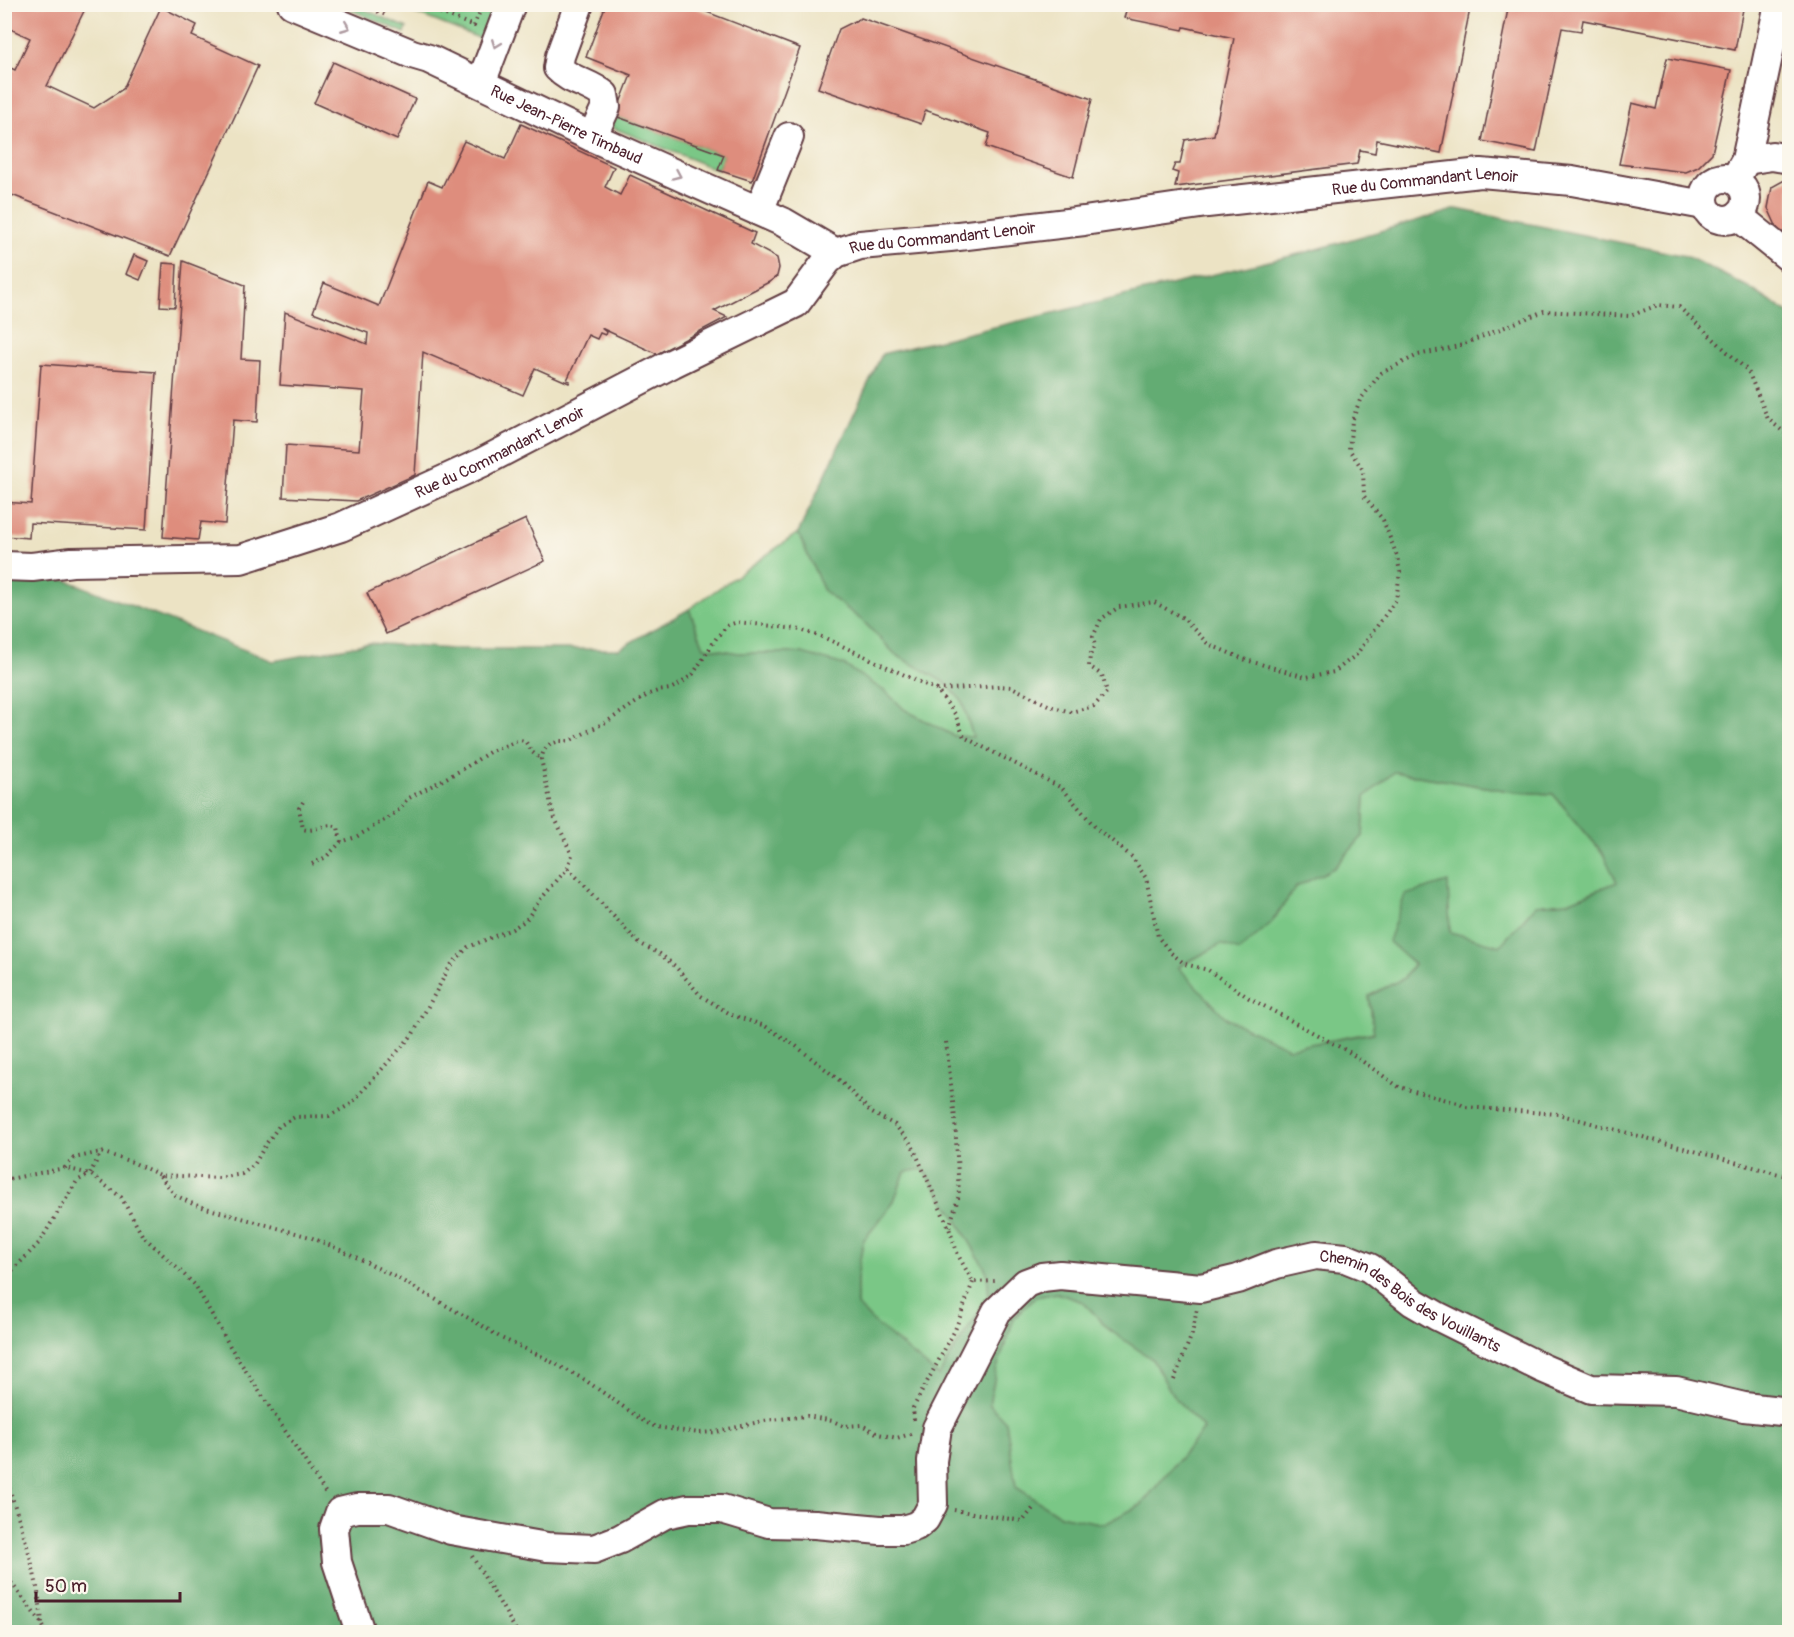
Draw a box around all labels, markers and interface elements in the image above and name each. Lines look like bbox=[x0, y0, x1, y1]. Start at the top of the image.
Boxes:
one-way arrow bbox=[340, 20, 351, 32]
one-way arrow bbox=[491, 37, 503, 48]
street label: Rue Jean-Pierre Timbaud bbox=[487, 81, 645, 169]
street label: Rue du Commandant Lenoir bbox=[1331, 164, 1519, 200]
one-way arrow bbox=[671, 168, 682, 180]
street label: Rue du Commandant Lenoir bbox=[847, 218, 1037, 259]
street label: Rue du Commandant Lenoir bbox=[412, 402, 589, 503]
street label: Chemin des Bois des Vouillants bbox=[1319, 1246, 1504, 1357]
scale bar bbox=[36, 1565, 180, 1603]
text: 50 m bbox=[45, 1575, 87, 1598]

